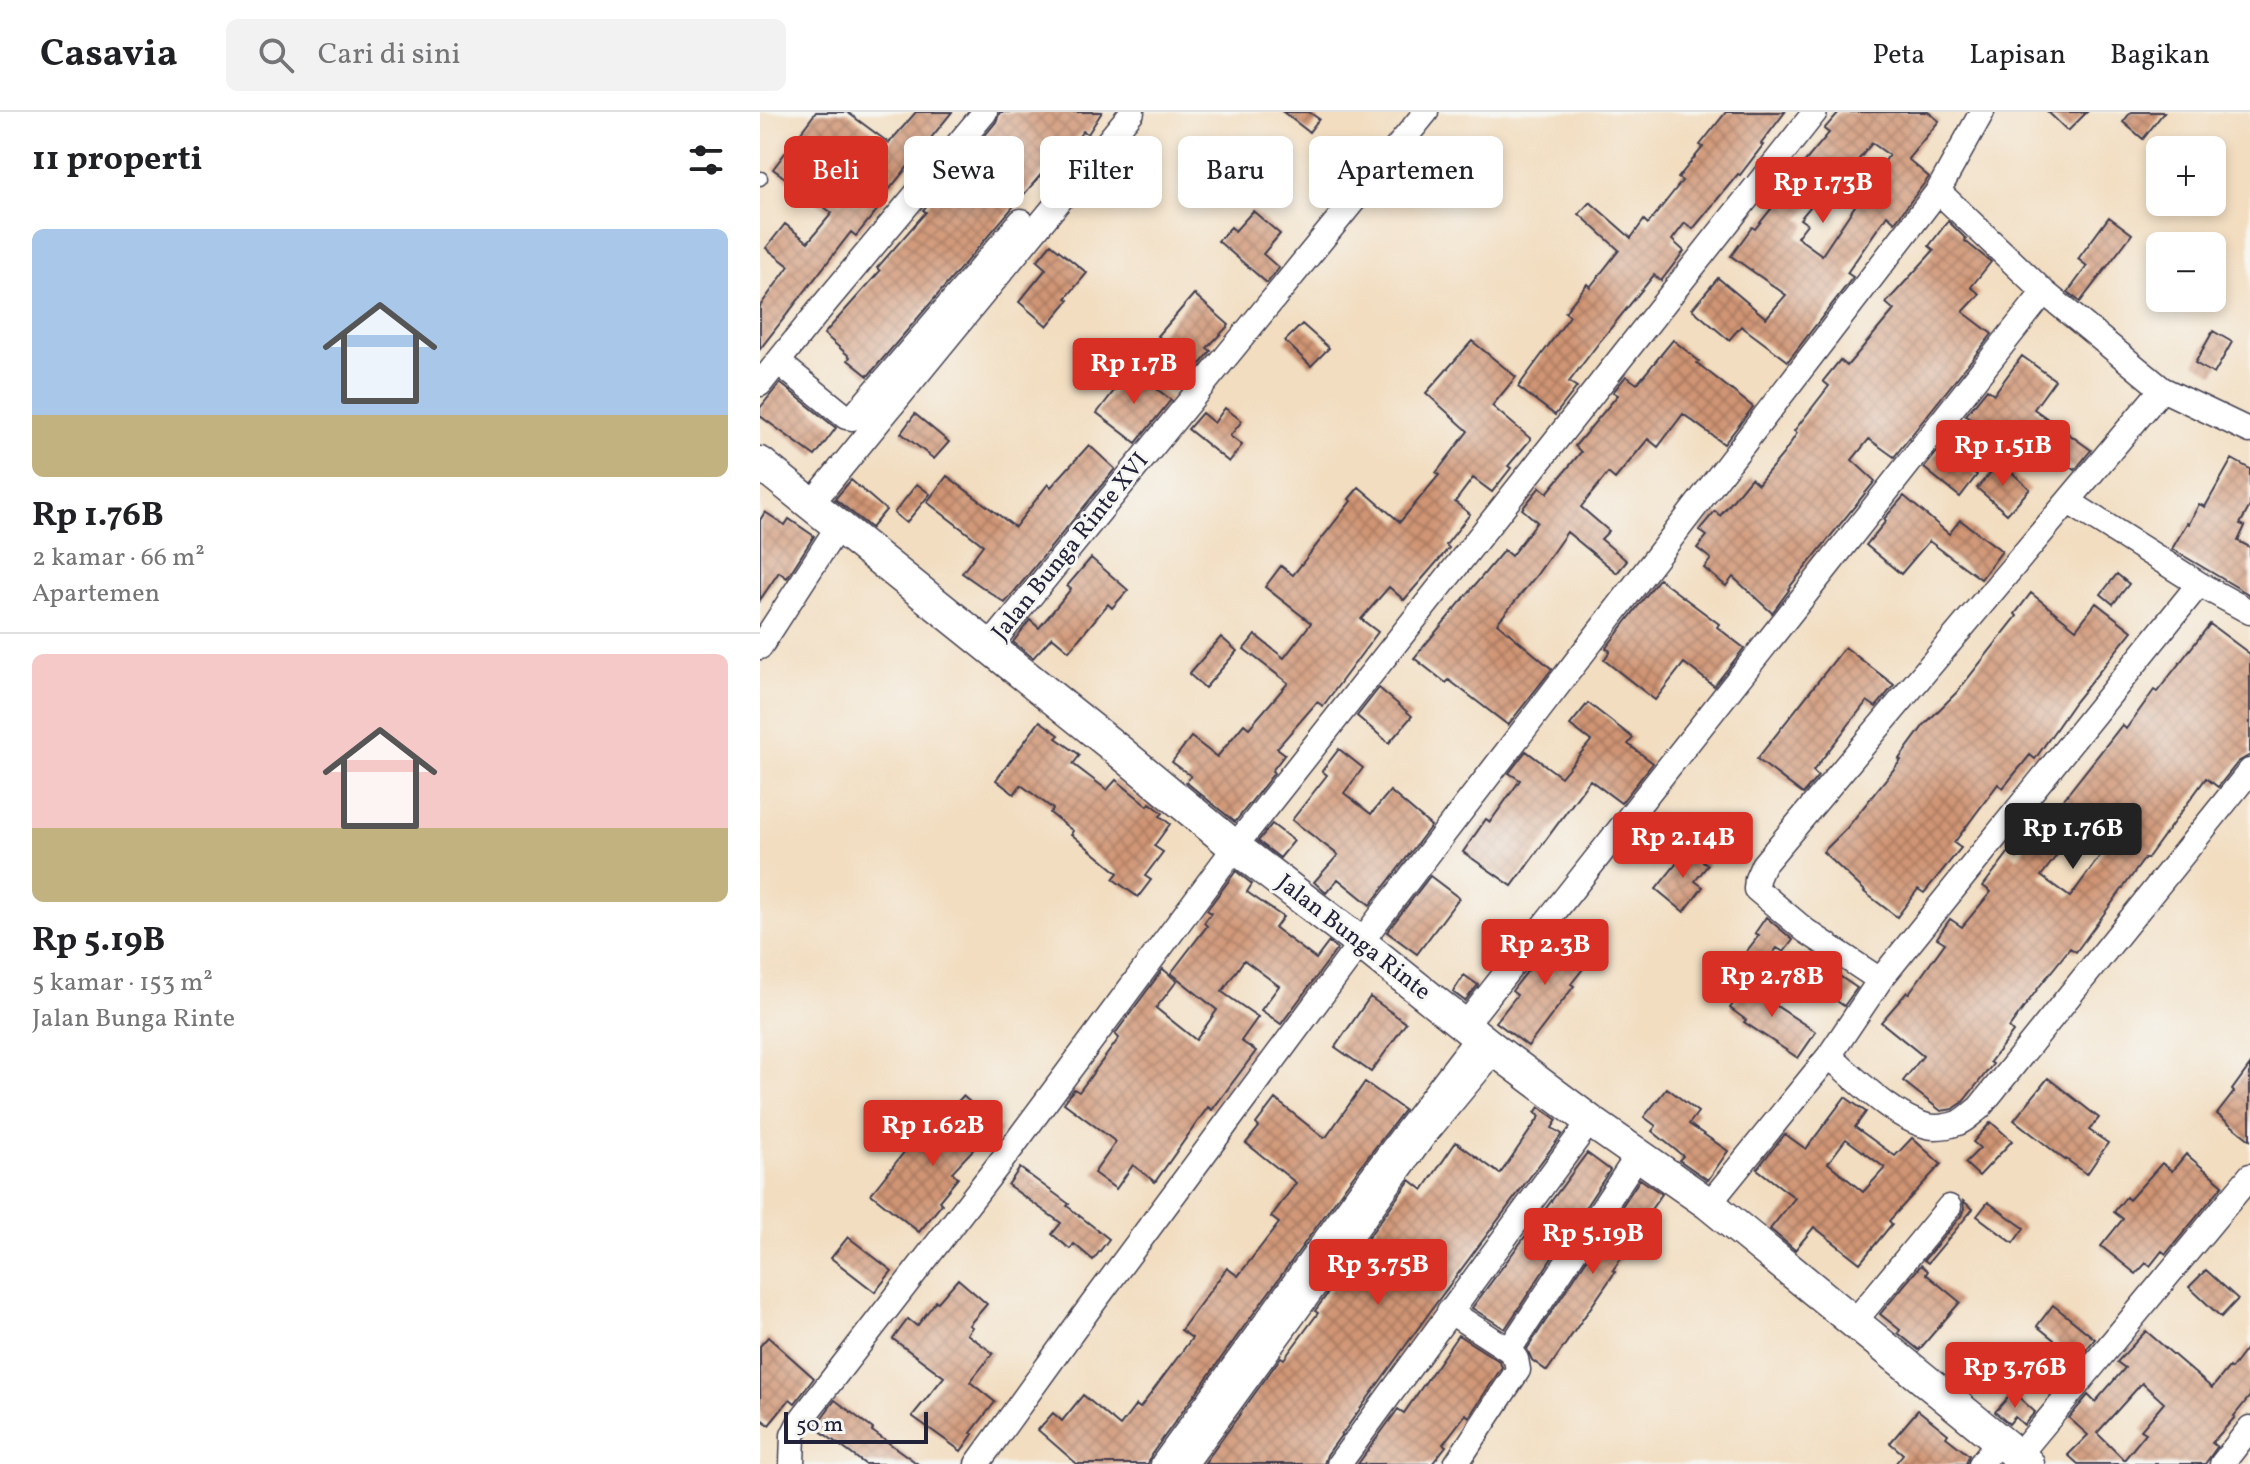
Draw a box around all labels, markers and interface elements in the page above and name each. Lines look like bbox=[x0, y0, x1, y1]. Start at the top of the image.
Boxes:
search box bbox=[226, 19, 786, 91]
text: Casavia bbox=[40, 29, 178, 82]
icon: search bbox=[254, 33, 298, 77]
text: Cari di sini bbox=[318, 34, 461, 76]
text: Peta bbox=[1872, 36, 1925, 75]
text: Lapisan bbox=[1969, 36, 2066, 75]
text: Bagikan bbox=[2110, 36, 2210, 75]
chip: Beli bbox=[784, 136, 888, 208]
chip: Sewa bbox=[904, 136, 1024, 208]
chip: Filter bbox=[1040, 136, 1162, 208]
chip: Baru bbox=[1178, 136, 1293, 208]
chip: Apartemen bbox=[1309, 136, 1503, 208]
map controls bbox=[2146, 136, 2226, 312]
button: + bbox=[2146, 136, 2226, 216]
text: 11 properti bbox=[32, 137, 202, 184]
icon: filters bbox=[684, 138, 728, 182]
pin: Rp 1.73B bbox=[1740, 157, 1906, 225]
text: Rp 1.73B bbox=[1773, 165, 1873, 201]
button: − bbox=[2146, 232, 2226, 312]
icon: home bbox=[308, 281, 452, 425]
pin: Rp 1.7B bbox=[1060, 338, 1208, 406]
text: Rp 1.7B bbox=[1091, 346, 1177, 382]
pin: Rp 1.51B bbox=[1920, 420, 2086, 488]
text: Rp 1.51B bbox=[1954, 428, 2052, 464]
street label: Jalan Bunga Rinte XVI bbox=[984, 446, 1158, 648]
text: Rp 1.76B bbox=[32, 493, 164, 540]
text: 2 kamar · 66 m² bbox=[32, 540, 205, 576]
text: Apartemen bbox=[32, 576, 160, 612]
icon: home bbox=[308, 706, 452, 850]
pin: Rp 1.76B bbox=[1990, 803, 2156, 871]
text: Rp 1.76B bbox=[2023, 811, 2123, 847]
pin: Rp 2.14B bbox=[1600, 812, 1766, 880]
text: Rp 2.14B bbox=[1631, 820, 1735, 856]
street label: Jalan Bunga Rinte bbox=[1269, 867, 1437, 1009]
text: Rp 5.19B bbox=[32, 918, 165, 965]
pin: Rp 2.3B bbox=[1471, 919, 1619, 987]
text: Rp 2.3B bbox=[1500, 927, 1590, 963]
pin: Rp 2.78B bbox=[1689, 951, 1855, 1019]
text: Rp 2.78B bbox=[1720, 959, 1824, 995]
text: 5 kamar · 153 m² bbox=[32, 965, 213, 1001]
text: Jalan Bunga Rinte bbox=[32, 1001, 235, 1037]
pin: Rp 1.62B bbox=[850, 1100, 1016, 1168]
text: Rp 1.62B bbox=[882, 1108, 984, 1144]
pin: Rp 5.19B bbox=[1510, 1208, 1676, 1276]
text: Rp 5.19B bbox=[1542, 1216, 1644, 1252]
pin: Rp 3.75B bbox=[1295, 1239, 1461, 1307]
text: Rp 3.75B bbox=[1327, 1247, 1429, 1283]
pin: Rp 3.76B bbox=[1932, 1342, 2098, 1410]
text: Rp 3.76B bbox=[1963, 1350, 2067, 1386]
scale bar bbox=[784, 1408, 928, 1444]
text: 50 m bbox=[796, 1410, 843, 1441]

